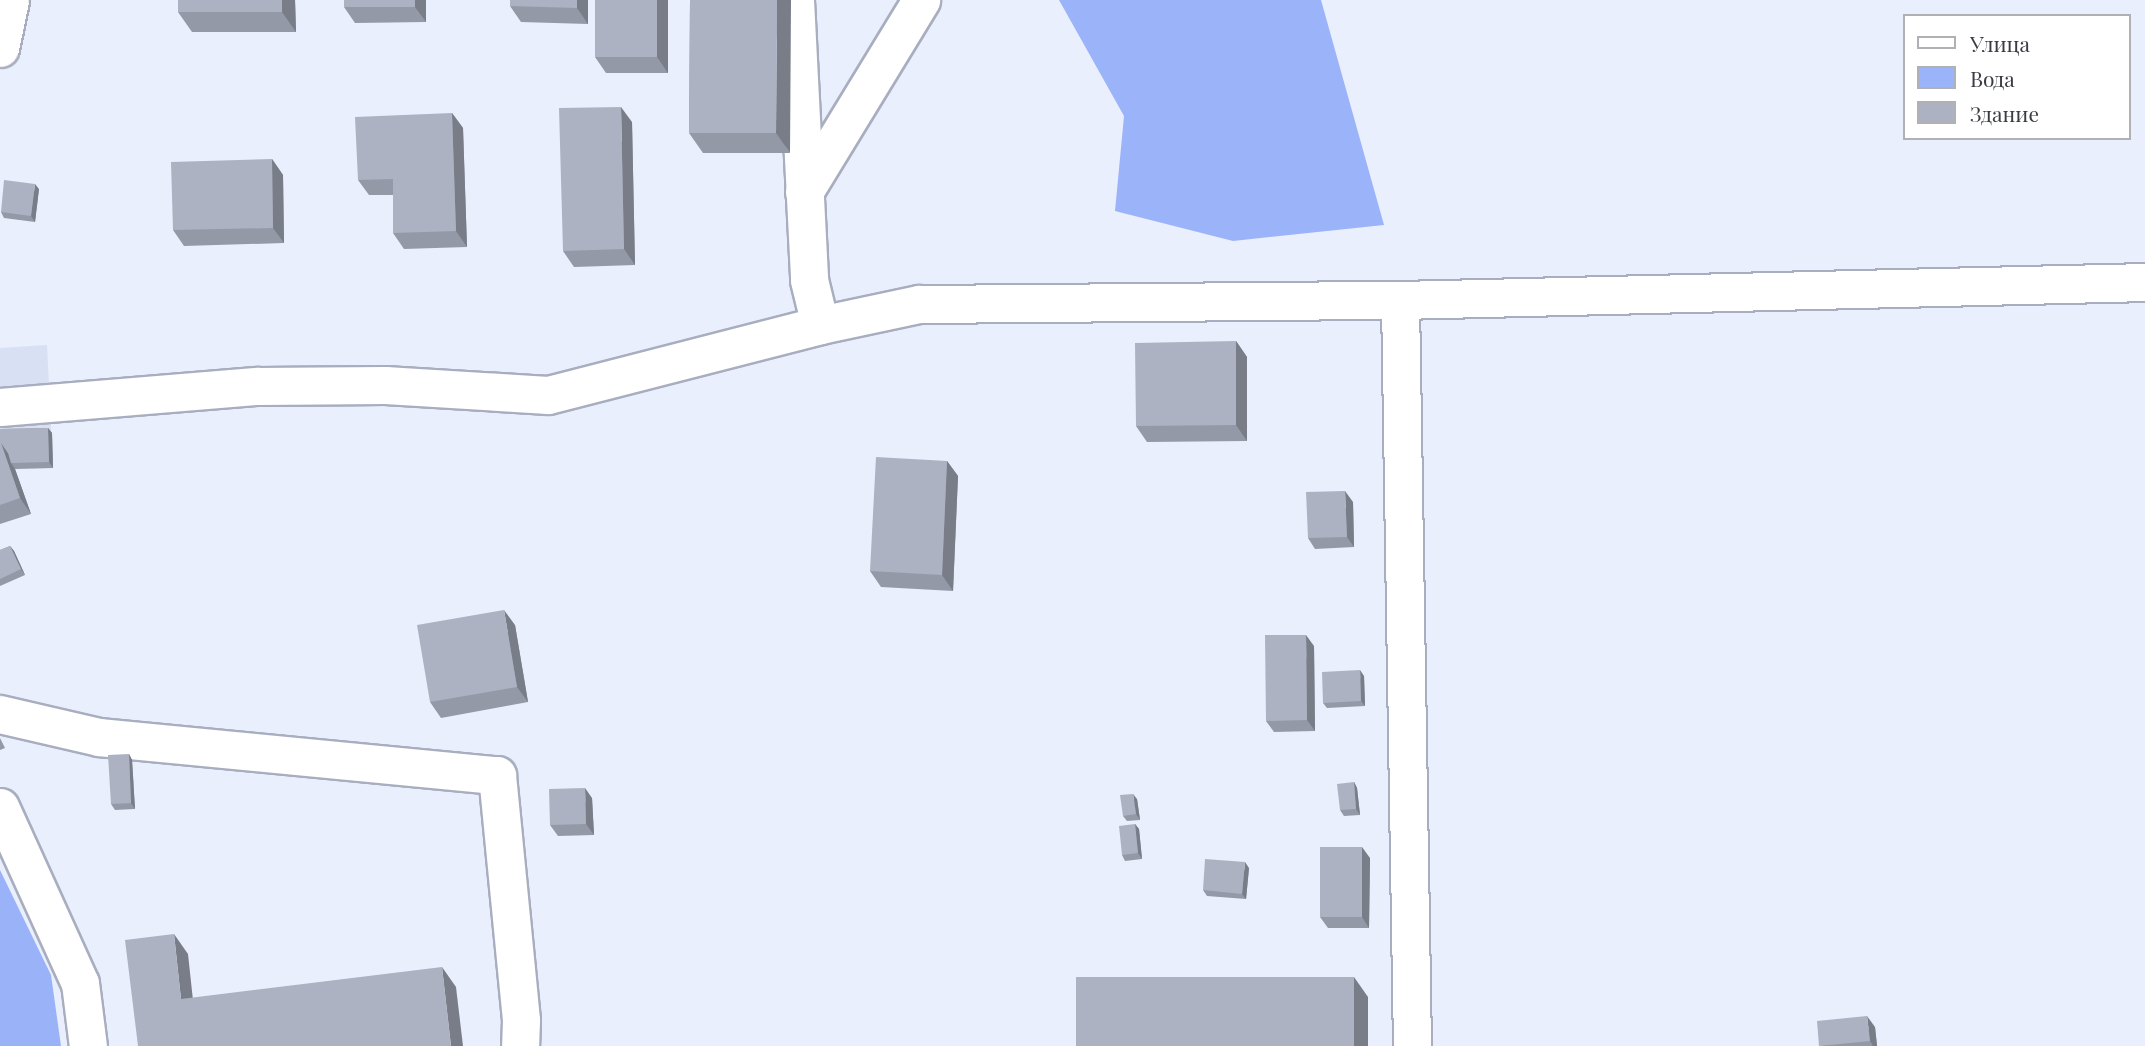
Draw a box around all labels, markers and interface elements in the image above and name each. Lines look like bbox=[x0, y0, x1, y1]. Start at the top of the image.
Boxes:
legend bbox=[1904, 14, 2131, 140]
text: Улица bbox=[1970, 29, 2030, 57]
text: Вода bbox=[1970, 64, 2015, 92]
text: Здание bbox=[1970, 99, 2039, 127]

